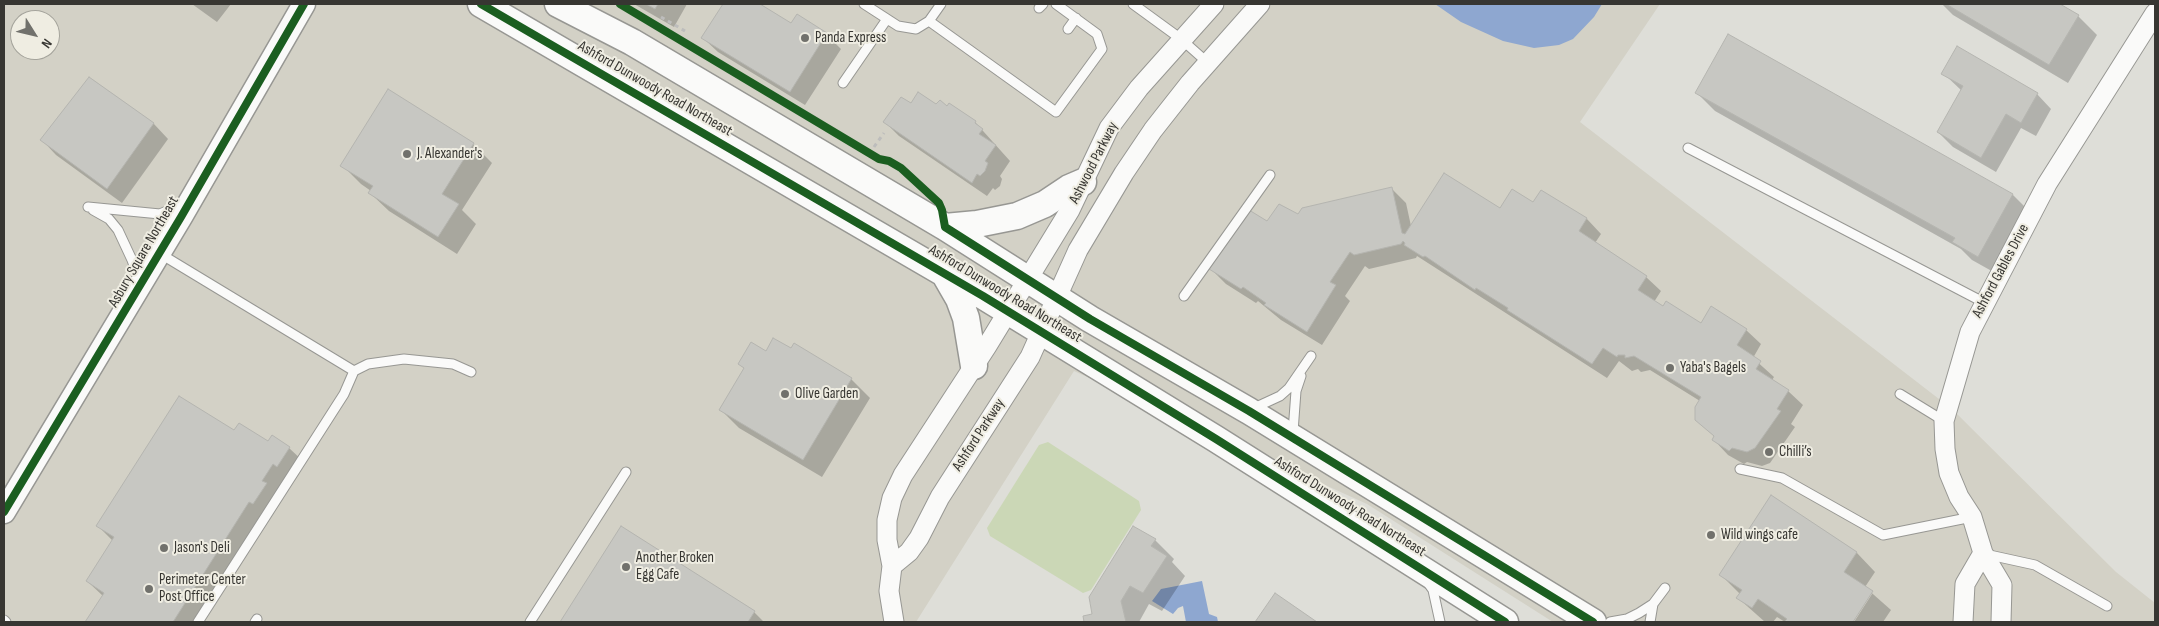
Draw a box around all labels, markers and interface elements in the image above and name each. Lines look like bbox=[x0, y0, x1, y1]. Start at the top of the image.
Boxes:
north arrow bbox=[10, 10, 60, 60]
place label: Panda Express bbox=[815, 29, 886, 47]
marker: Panda Express bbox=[799, 32, 811, 44]
text: N bbox=[38, 35, 56, 52]
street label: Ashford Dunwoody Road Northeast bbox=[575, 37, 735, 141]
street label: Ashwood Parkway bbox=[1066, 119, 1122, 207]
place label: J. Alexander's bbox=[417, 145, 482, 163]
marker: J. Alexander's bbox=[401, 148, 413, 160]
street label: Asbury Square Northeast bbox=[105, 193, 183, 311]
street label: Ashford Gables Drive bbox=[1969, 221, 2033, 321]
street label: Ashford Dunwoody Road Northeast bbox=[925, 241, 1085, 347]
place label: Yaba's Bagels bbox=[1680, 359, 1746, 377]
marker: Yaba's Bagels bbox=[1664, 362, 1676, 374]
place label: Olive Garden bbox=[795, 385, 858, 403]
marker: Olive Garden bbox=[779, 388, 791, 400]
street label: Ashford Parkway bbox=[949, 395, 1009, 475]
place label: Chilli’s bbox=[1779, 443, 1812, 461]
marker: Chilli’s bbox=[1763, 446, 1775, 458]
street label: Ashford Dunwoody Road Northeast bbox=[1271, 453, 1429, 561]
place label: Wild wings cafe bbox=[1721, 526, 1798, 544]
marker: Wild wings cafe bbox=[1705, 529, 1717, 541]
place label: Jason's Deli bbox=[174, 539, 230, 557]
marker: Jason's Deli bbox=[158, 542, 170, 554]
place label: Another Broken Egg Cafe bbox=[636, 549, 714, 584]
marker: Another Broken Egg Cafe bbox=[620, 561, 632, 573]
place label: Perimeter Center Post Office bbox=[159, 571, 246, 606]
marker: Perimeter Center Post Office bbox=[143, 583, 155, 595]

